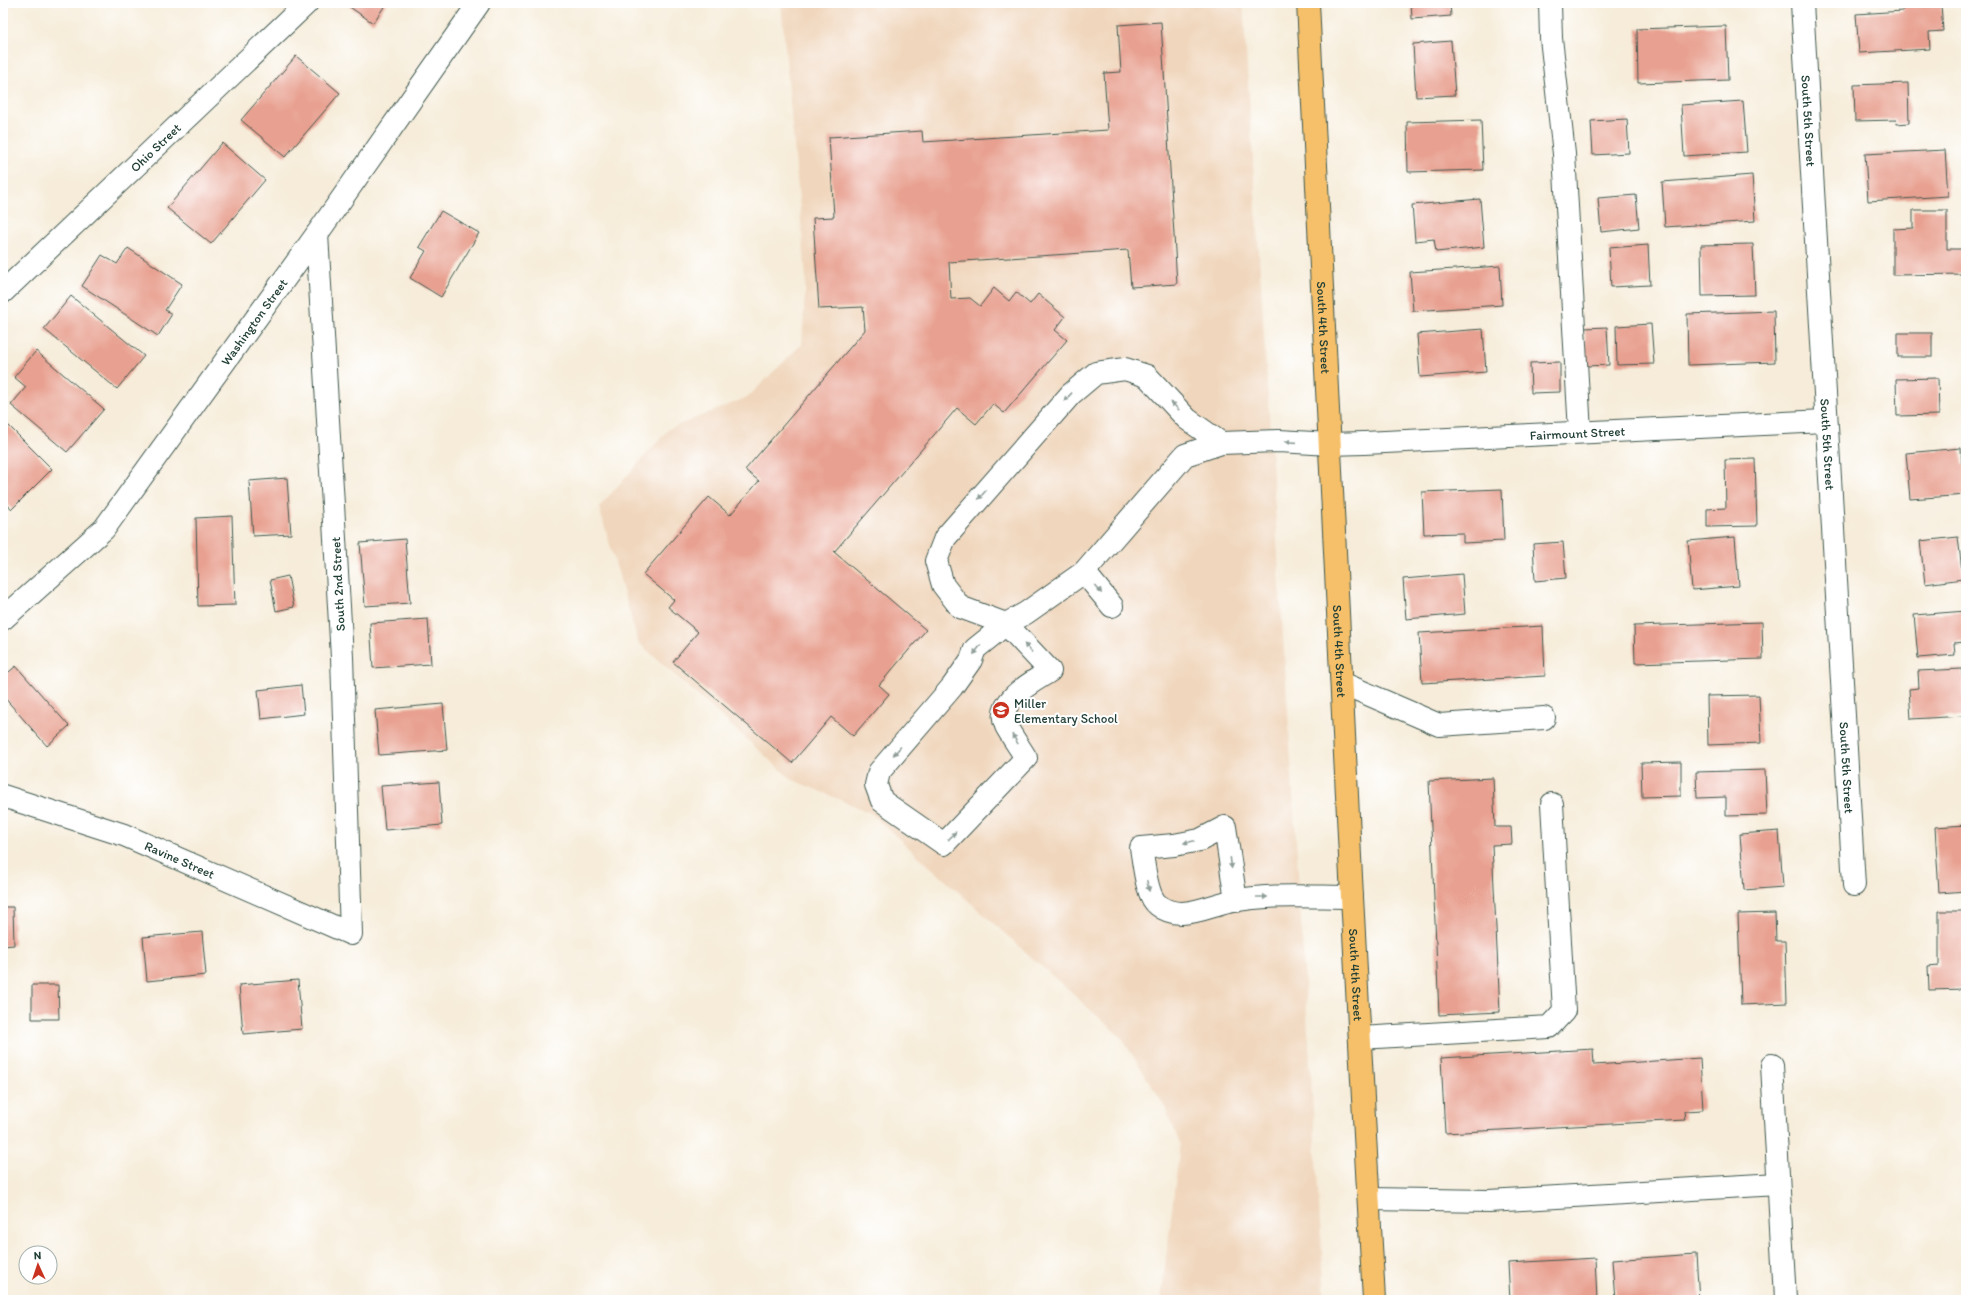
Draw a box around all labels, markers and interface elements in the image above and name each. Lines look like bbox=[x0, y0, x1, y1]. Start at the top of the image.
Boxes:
street label: South 5th Street bbox=[1799, 75, 1819, 167]
street label: Ohio Street bbox=[127, 120, 184, 175]
street label: Washington Street bbox=[217, 275, 290, 368]
street label: South 4th Street bbox=[1314, 281, 1334, 374]
one-way arrow bbox=[1063, 392, 1073, 402]
street label: South 5th Street bbox=[1818, 398, 1838, 491]
one-way arrow bbox=[1170, 401, 1180, 411]
street label: Fairmount Street bbox=[1529, 423, 1626, 443]
one-way arrow bbox=[1285, 438, 1297, 445]
one-way arrow bbox=[978, 490, 987, 500]
street label: South 2nd Street bbox=[328, 536, 348, 632]
one-way arrow bbox=[1093, 584, 1102, 594]
street label: South 4th Street bbox=[1330, 604, 1350, 698]
one-way arrow bbox=[1024, 643, 1033, 652]
one-way arrow bbox=[973, 644, 981, 655]
place label: Miller Elementary School bbox=[1014, 696, 1118, 726]
school or university icon: Miller Elementary School bbox=[991, 700, 1011, 720]
street label: South 5th Street bbox=[1837, 721, 1857, 814]
one-way arrow bbox=[1011, 733, 1018, 745]
one-way arrow bbox=[892, 746, 901, 757]
one-way arrow bbox=[947, 831, 957, 841]
street label: Ravine Street bbox=[143, 838, 217, 881]
one-way arrow bbox=[1183, 840, 1195, 846]
one-way arrow bbox=[1228, 857, 1235, 869]
one-way arrow bbox=[1146, 880, 1152, 893]
one-way arrow bbox=[1256, 894, 1269, 900]
street label: South 4th Street bbox=[1346, 928, 1366, 1022]
north arrow bbox=[18, 1245, 58, 1285]
text: N bbox=[33, 1249, 42, 1262]

